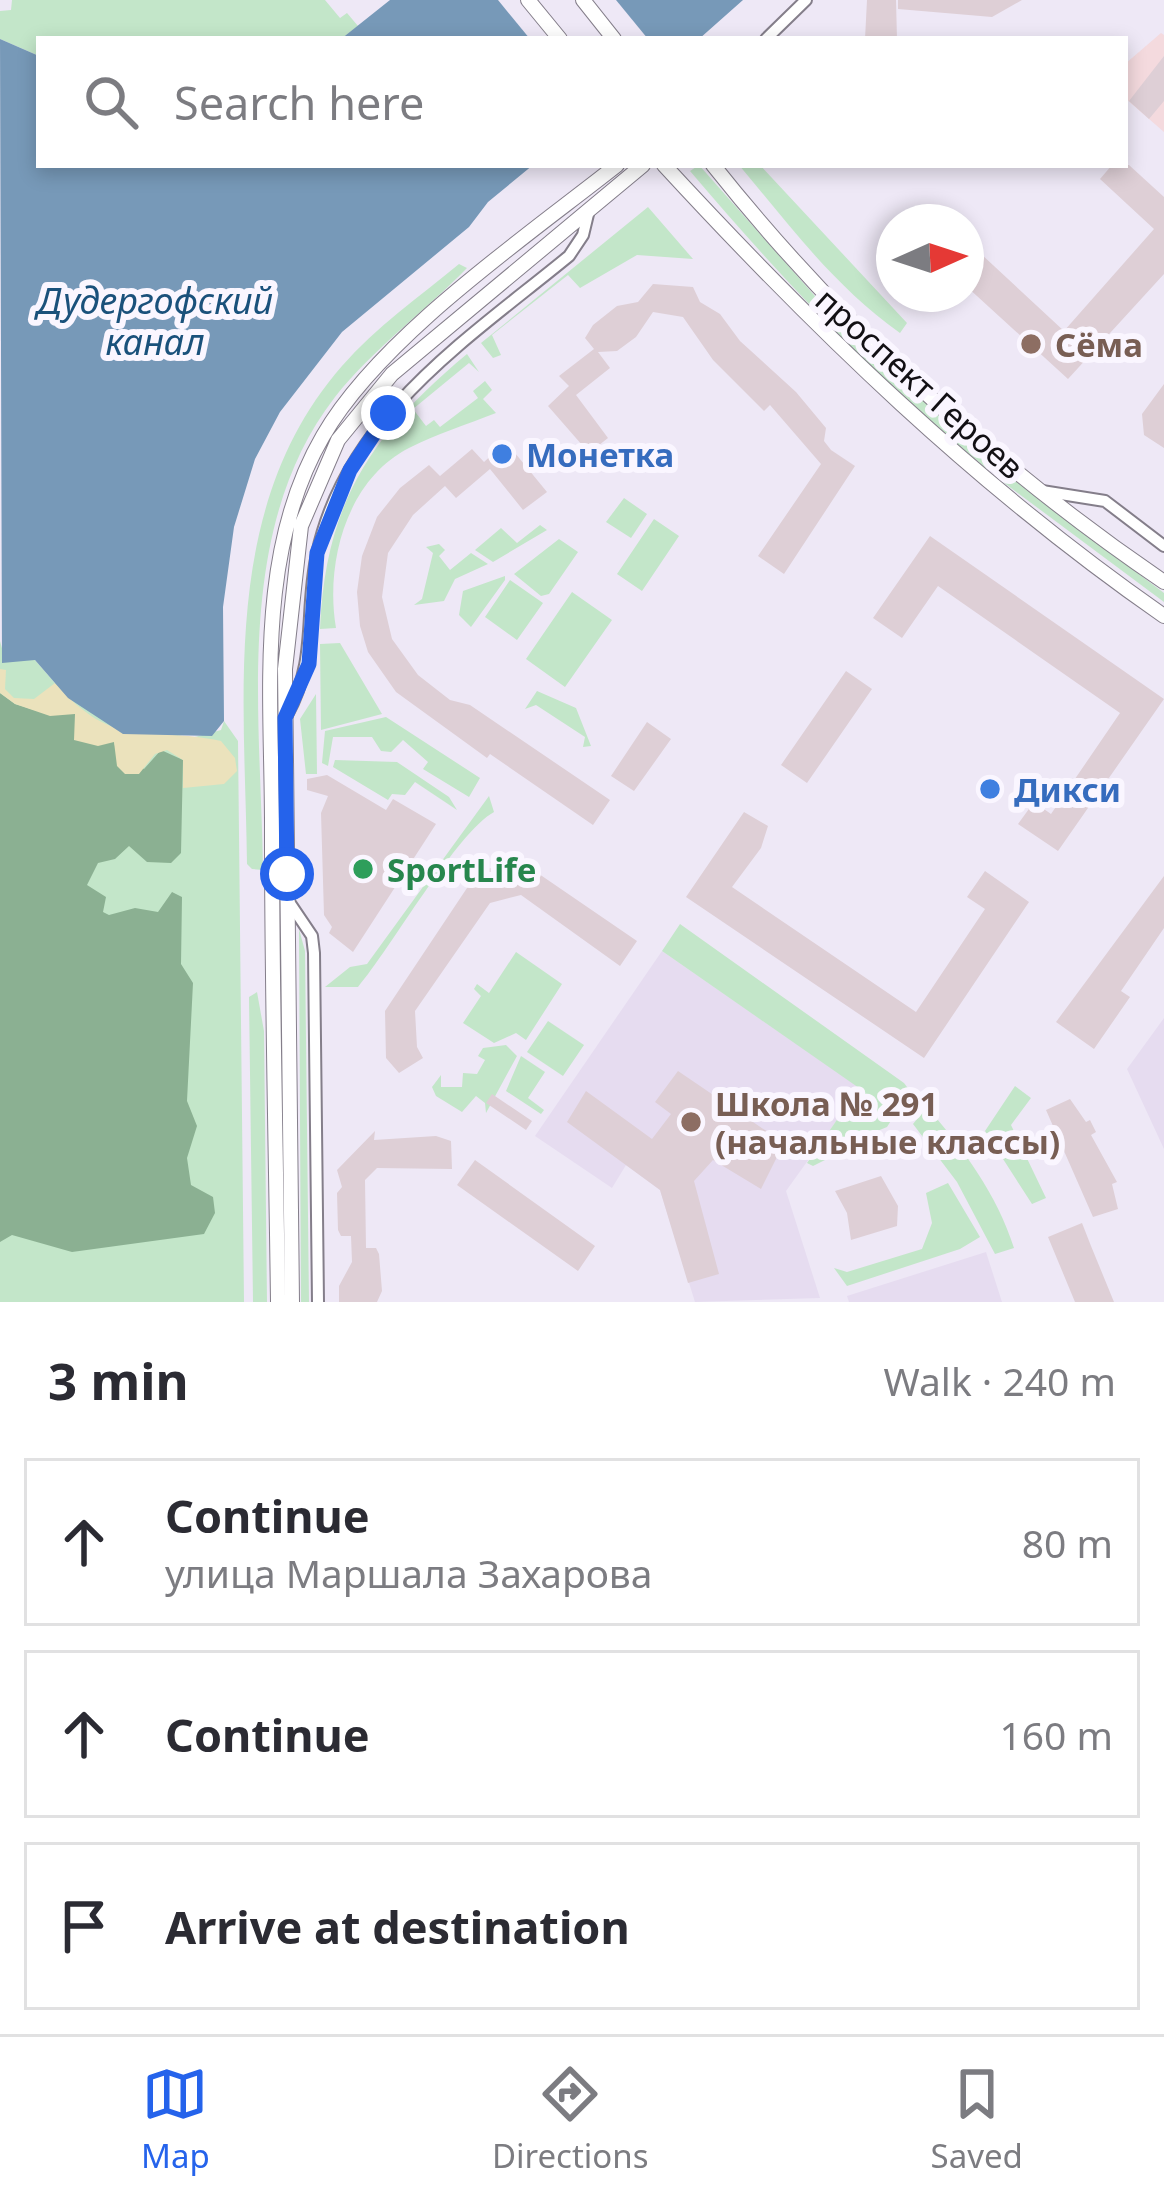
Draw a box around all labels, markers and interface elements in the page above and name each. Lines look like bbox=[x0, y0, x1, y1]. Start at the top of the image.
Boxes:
search box bbox=[36, 36, 1128, 168]
icon: search bbox=[78, 69, 144, 135]
text: Search here bbox=[174, 72, 424, 133]
north arrow bbox=[876, 204, 984, 312]
water label: Дудергофский канал bbox=[33, 276, 273, 366]
street label: проспект Героев bbox=[806, 277, 1034, 489]
place label: Сёма bbox=[1055, 322, 1143, 367]
marker: Сёма bbox=[1018, 331, 1044, 357]
route end bbox=[361, 386, 415, 440]
place label: Монетка bbox=[526, 432, 674, 477]
marker: Монетка bbox=[489, 441, 515, 467]
place label: Дикси bbox=[1014, 767, 1121, 812]
marker: Дикси bbox=[977, 776, 1003, 802]
route start bbox=[260, 847, 314, 901]
place label: SportLife bbox=[387, 847, 537, 892]
marker: SportLife bbox=[350, 856, 376, 882]
place label: Школа № 291 (начальные классы) bbox=[715, 1081, 1060, 1164]
marker: Школа № 291 (начальные классы) bbox=[678, 1109, 704, 1135]
text: 3 min bbox=[48, 1345, 189, 1415]
text: Walk · 240 m bbox=[883, 1354, 1116, 1407]
text: Continue bbox=[165, 1485, 370, 1546]
icon: ahead bbox=[51, 1509, 117, 1575]
text: 80 m bbox=[1022, 1516, 1113, 1569]
text: улица Маршала Захарова bbox=[165, 1546, 653, 1599]
icon: ahead bbox=[51, 1701, 117, 1767]
text: Continue bbox=[165, 1704, 370, 1765]
text: 160 m bbox=[999, 1708, 1113, 1761]
icon: arrive bbox=[51, 1893, 117, 1959]
text: Arrive at destination bbox=[165, 1896, 630, 1957]
tab: Map bbox=[141, 2061, 210, 2178]
tab: Directions bbox=[492, 2061, 649, 2178]
tab: Saved bbox=[931, 2061, 1023, 2178]

